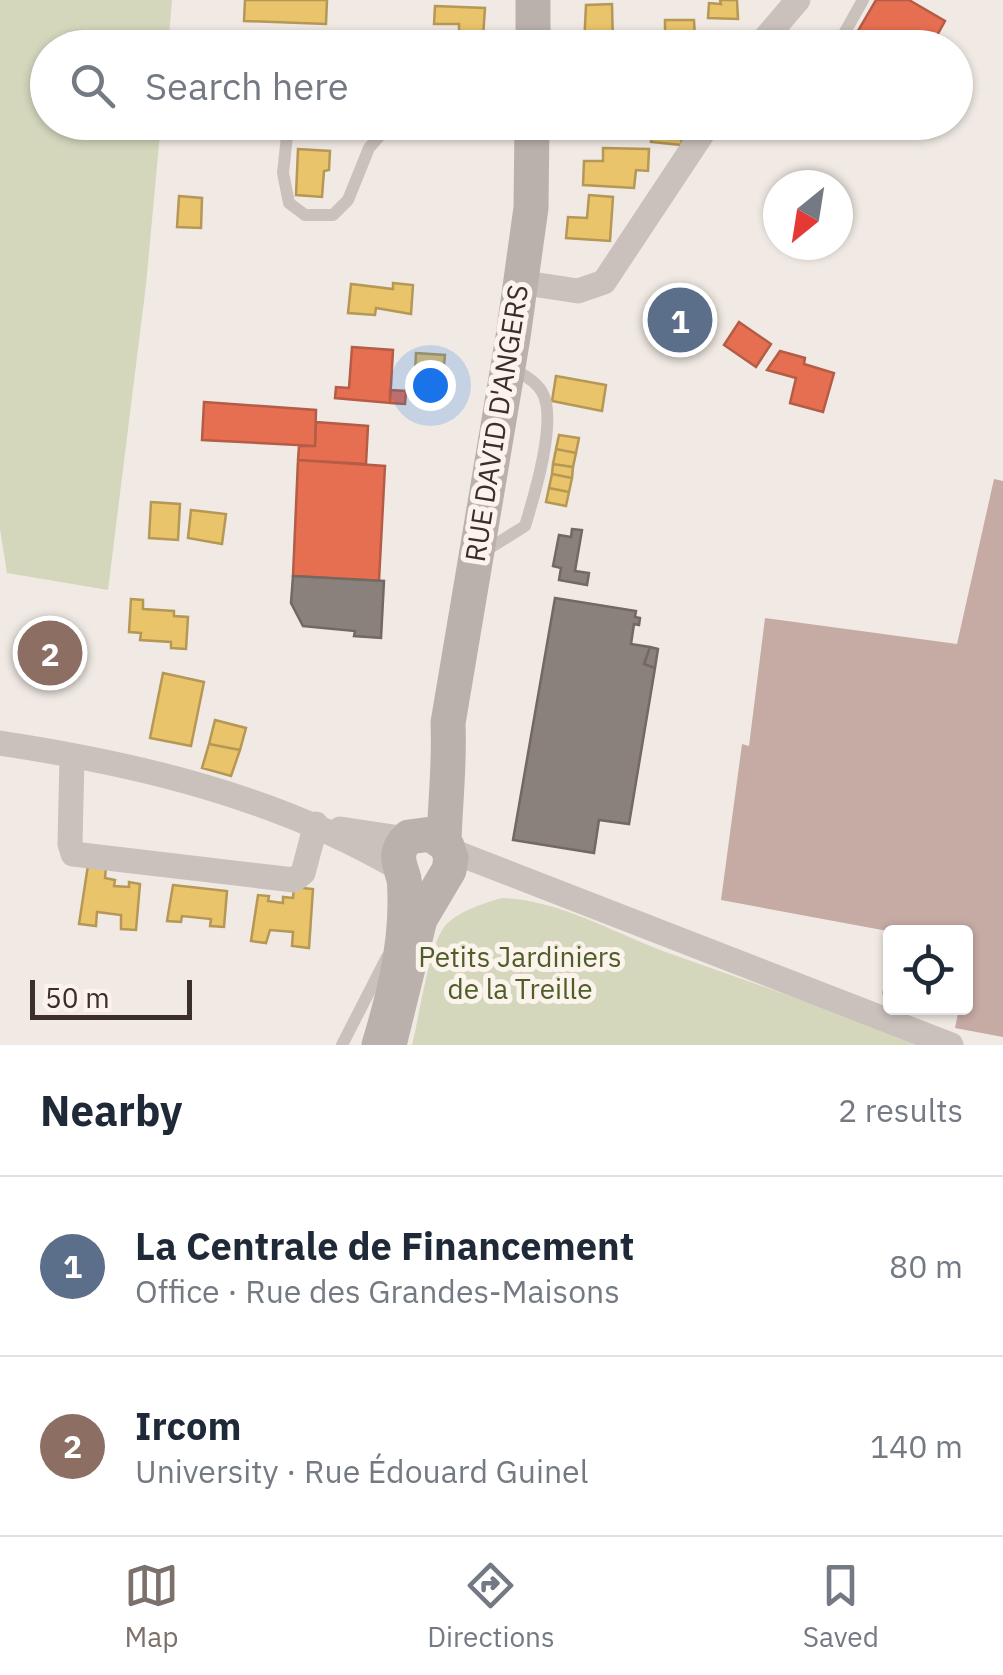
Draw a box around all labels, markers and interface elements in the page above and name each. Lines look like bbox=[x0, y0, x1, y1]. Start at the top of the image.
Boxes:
search box bbox=[30, 30, 973, 140]
icon: search bbox=[65, 58, 120, 113]
text: Search here bbox=[145, 61, 349, 110]
north arrow bbox=[763, 170, 853, 260]
street label: RUE DAVID D'ANGERS bbox=[456, 282, 536, 564]
pin: 1 bbox=[648, 282, 712, 358]
your location bbox=[405, 360, 456, 411]
pin: 2 bbox=[18, 616, 82, 690]
map controls bbox=[883, 925, 973, 1015]
button: locate bbox=[883, 925, 973, 1015]
park label: Petits Jardiniers de la Treille bbox=[418, 938, 622, 1007]
scale bar bbox=[30, 975, 192, 1020]
text: 50 m bbox=[45, 979, 110, 1016]
text: Nearby bbox=[40, 1083, 182, 1138]
text: 2 results bbox=[838, 1089, 963, 1131]
text: La Centrale de Financement bbox=[135, 1221, 634, 1270]
text: 1 bbox=[63, 1245, 82, 1287]
text: 80 m bbox=[889, 1245, 963, 1287]
text: Office · Rue des Grandes-Maisons bbox=[135, 1270, 620, 1312]
text: Ircom bbox=[135, 1401, 241, 1450]
text: 2 bbox=[63, 1425, 82, 1467]
text: 140 m bbox=[870, 1425, 963, 1467]
text: University · Rue Édouard Guinel bbox=[135, 1450, 588, 1492]
tab: Map bbox=[124, 1558, 179, 1655]
tab: Directions bbox=[427, 1558, 555, 1655]
tab: Saved bbox=[803, 1558, 879, 1655]

